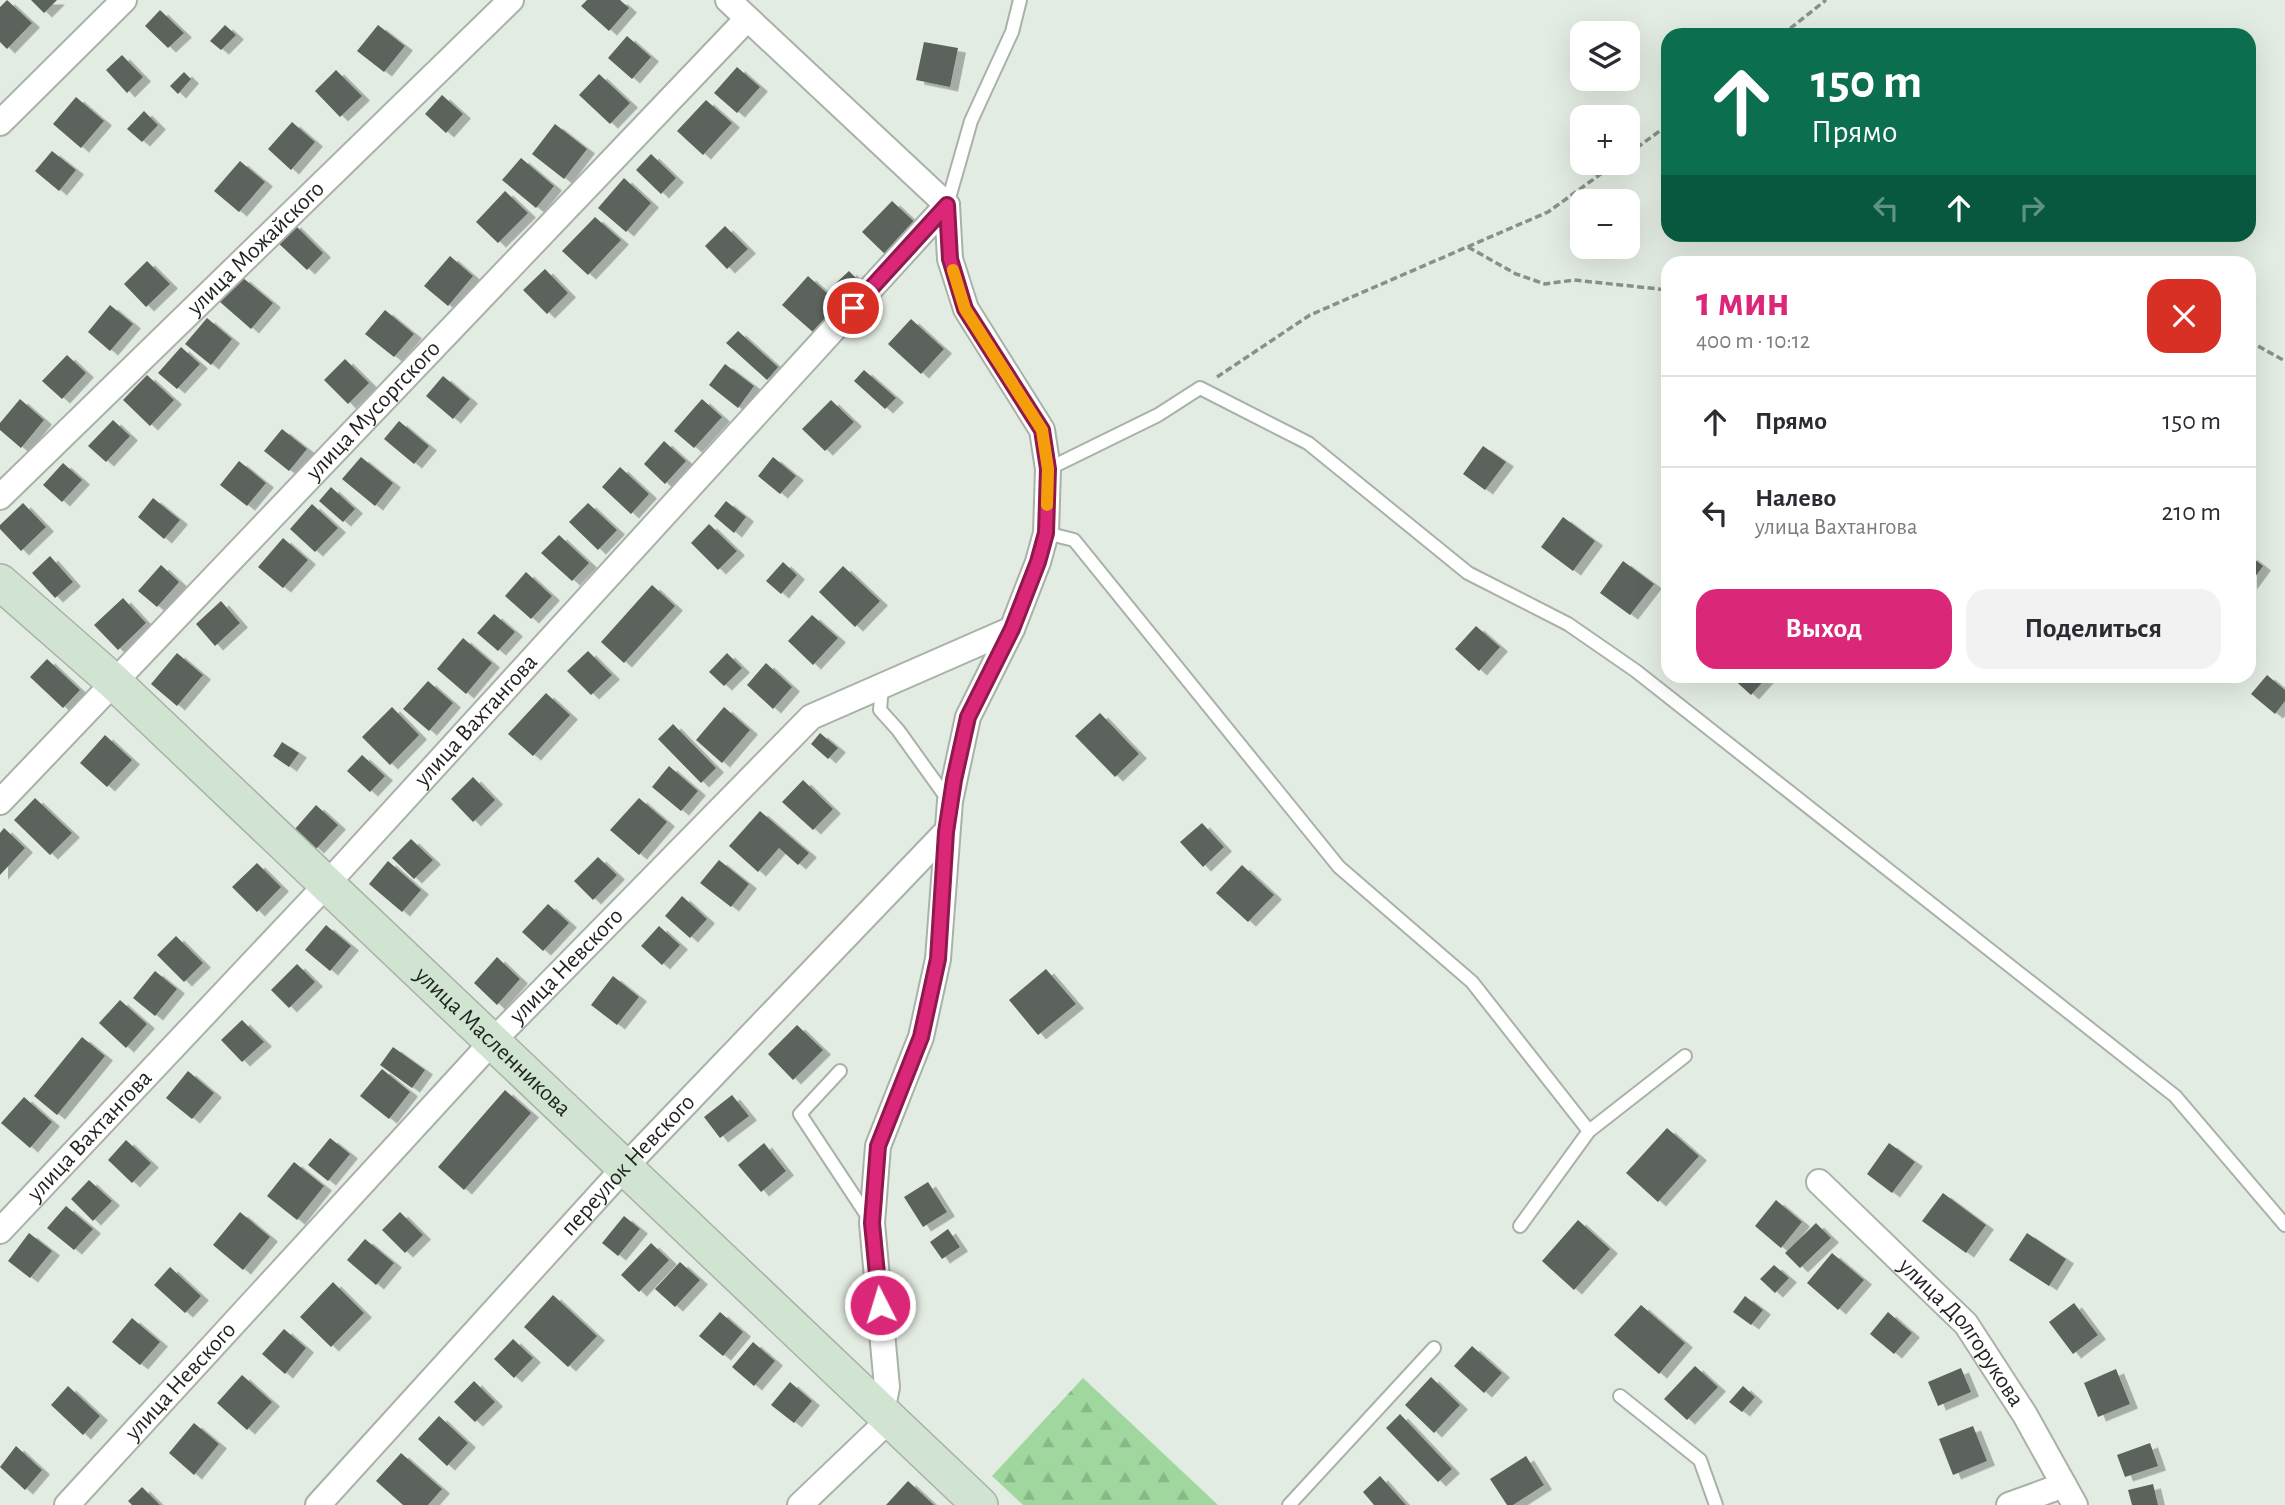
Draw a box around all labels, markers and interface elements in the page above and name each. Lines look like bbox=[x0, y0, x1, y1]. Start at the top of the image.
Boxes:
map controls bbox=[1570, 21, 1640, 259]
button: layers bbox=[1570, 21, 1640, 91]
icon: ahead bbox=[1696, 56, 1787, 147]
text: 150 m bbox=[1811, 58, 1922, 107]
button: + bbox=[1570, 105, 1640, 175]
text: Прямо bbox=[1811, 116, 1897, 148]
street label: улица Можайского bbox=[182, 176, 329, 320]
button: − bbox=[1570, 189, 1640, 259]
icon: left bbox=[1867, 189, 1905, 227]
icon: ahead bbox=[1940, 189, 1978, 227]
icon: right bbox=[2013, 189, 2051, 227]
pin bbox=[823, 278, 883, 338]
button: close bbox=[2147, 279, 2221, 353]
text: 1 мин bbox=[1696, 281, 1790, 323]
icon: arrive bbox=[834, 289, 872, 327]
text: 400 m · 10:12 bbox=[1696, 330, 1810, 353]
street label: улица Мусоргского bbox=[301, 336, 445, 486]
icon: ahead bbox=[1696, 403, 1734, 441]
text: Прямо bbox=[1755, 408, 1827, 434]
text: 150 m bbox=[2162, 408, 2221, 434]
text: Налево bbox=[1755, 485, 1836, 511]
icon: left bbox=[1696, 494, 1734, 532]
text: 210 m bbox=[2161, 499, 2221, 525]
text: улица Вахтангова bbox=[1755, 516, 1917, 539]
button: Выход bbox=[1696, 589, 1952, 669]
button: Поделиться bbox=[1966, 589, 2221, 669]
street label: улица Вахтангова bbox=[409, 650, 542, 792]
street label: улица Невского bbox=[505, 904, 628, 1029]
street label: улица Масленникова bbox=[409, 962, 575, 1121]
street label: улица Вахтангова bbox=[22, 1066, 157, 1206]
street label: переулок Невского bbox=[557, 1090, 700, 1241]
street label: улица Долгорукова bbox=[1893, 1253, 2028, 1411]
position arrow bbox=[843, 1268, 917, 1342]
street label: улица Невского bbox=[120, 1318, 240, 1446]

